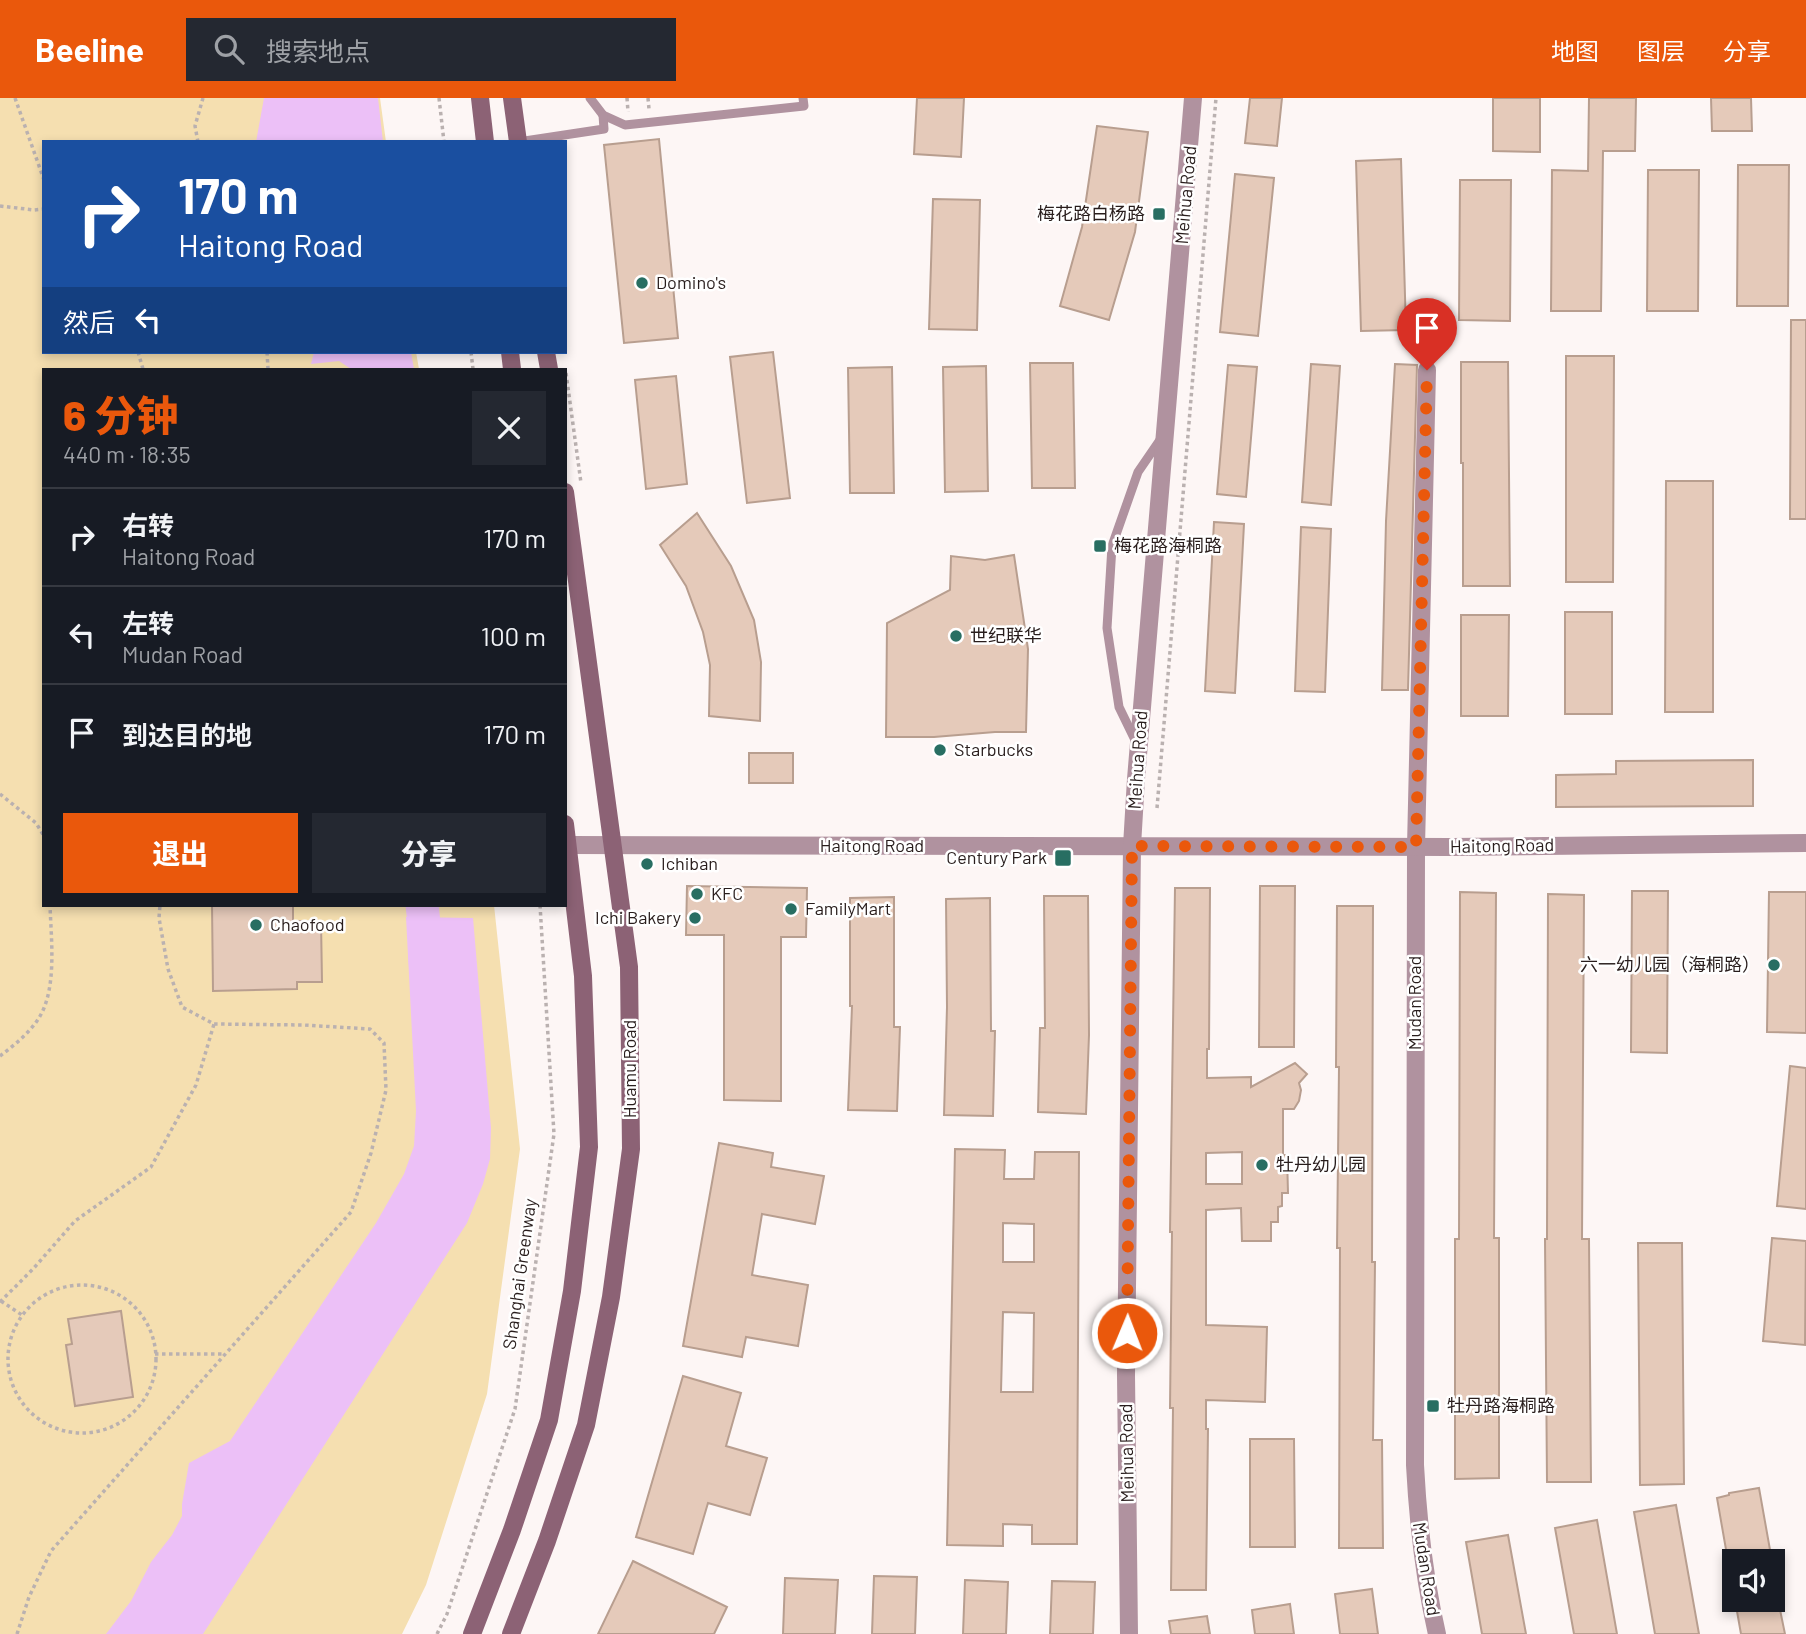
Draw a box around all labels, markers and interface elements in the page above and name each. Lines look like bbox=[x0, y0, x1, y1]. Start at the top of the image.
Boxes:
search box bbox=[186, 18, 676, 81]
text: Beeline bbox=[35, 29, 144, 69]
icon: search bbox=[210, 30, 248, 68]
text: 搜索地点 bbox=[266, 35, 370, 66]
text: 地图 bbox=[1551, 36, 1599, 65]
text: 图层 bbox=[1637, 36, 1685, 65]
text: 分享 bbox=[1723, 36, 1771, 65]
street label: Meihua Road bbox=[1170, 145, 1200, 245]
text: 170 m bbox=[178, 165, 298, 224]
icon: right bbox=[63, 168, 154, 259]
place label: 梅花路白杨路 bbox=[1037, 202, 1145, 224]
marker: 梅花路白杨路 bbox=[1151, 206, 1167, 222]
text: Haitong Road bbox=[178, 225, 364, 263]
place label: Domino's bbox=[656, 271, 726, 293]
marker: Domino's bbox=[634, 275, 650, 291]
pin bbox=[1397, 298, 1457, 370]
icon: left bbox=[129, 301, 167, 339]
text: 然后 bbox=[63, 306, 115, 337]
icon: arrive bbox=[1408, 309, 1446, 347]
text: 6 分钟 bbox=[63, 389, 178, 439]
button: close bbox=[472, 391, 546, 465]
text: 440 m · 18:35 bbox=[63, 440, 191, 468]
text: 右转 bbox=[122, 509, 174, 540]
icon: right bbox=[63, 518, 101, 556]
text: 170 m bbox=[483, 522, 546, 553]
place label: 梅花路海桐路 bbox=[1114, 534, 1222, 556]
marker: 梅花路海桐路 bbox=[1092, 538, 1108, 554]
text: Haitong Road bbox=[122, 542, 255, 570]
text: 左转 bbox=[122, 607, 174, 638]
icon: left bbox=[63, 616, 101, 654]
text: 100 m bbox=[481, 620, 546, 651]
place label: 世纪联华 bbox=[970, 624, 1042, 646]
marker: 世纪联华 bbox=[948, 628, 964, 644]
text: Mudan Road bbox=[122, 640, 243, 668]
street label: Meihua Road bbox=[1123, 710, 1151, 810]
icon: arrive bbox=[63, 714, 101, 752]
text: 170 m bbox=[483, 718, 546, 749]
text: 到达目的地 bbox=[122, 719, 252, 750]
place label: Starbucks bbox=[954, 738, 1033, 760]
marker: Starbucks bbox=[932, 742, 948, 758]
button: 退出 bbox=[63, 813, 298, 893]
button: 分享 bbox=[312, 813, 546, 893]
street label: Haitong Road bbox=[1450, 833, 1554, 857]
street label: Haitong Road bbox=[820, 834, 924, 856]
place label: Century Park bbox=[946, 846, 1047, 868]
marker: Century Park bbox=[1053, 848, 1073, 868]
place label: Ichiban bbox=[661, 852, 718, 874]
marker: Ichiban bbox=[639, 856, 655, 872]
place label: KFC bbox=[711, 882, 743, 904]
marker: KFC bbox=[689, 886, 705, 902]
place label: FamilyMart bbox=[805, 897, 891, 919]
marker: FamilyMart bbox=[783, 901, 799, 917]
place label: Ichi Bakery bbox=[595, 906, 681, 928]
marker: Ichi Bakery bbox=[687, 910, 703, 926]
place label: Chaofood bbox=[270, 913, 345, 935]
marker: Chaofood bbox=[248, 917, 264, 933]
place label: 六一幼儿园（海桐路） bbox=[1580, 953, 1760, 975]
street label: Mudan Road bbox=[1403, 956, 1425, 1050]
marker: 六一幼儿园（海桐路） bbox=[1766, 957, 1782, 973]
street label: Huamu Road bbox=[618, 1020, 640, 1118]
place label: 牡丹幼儿园 bbox=[1276, 1153, 1366, 1175]
marker: 牡丹幼儿园 bbox=[1254, 1157, 1270, 1173]
street label: Shanghai Greenway bbox=[498, 1197, 540, 1351]
position arrow bbox=[1090, 1296, 1164, 1370]
place label: 牡丹路海桐路 bbox=[1447, 1394, 1555, 1416]
marker: 牡丹路海桐路 bbox=[1425, 1398, 1441, 1414]
street label: Meihua Road bbox=[1114, 1403, 1138, 1503]
street label: Mudan Road bbox=[1409, 1520, 1445, 1617]
map controls bbox=[1722, 1549, 1785, 1612]
button: sound bbox=[1722, 1549, 1785, 1612]

